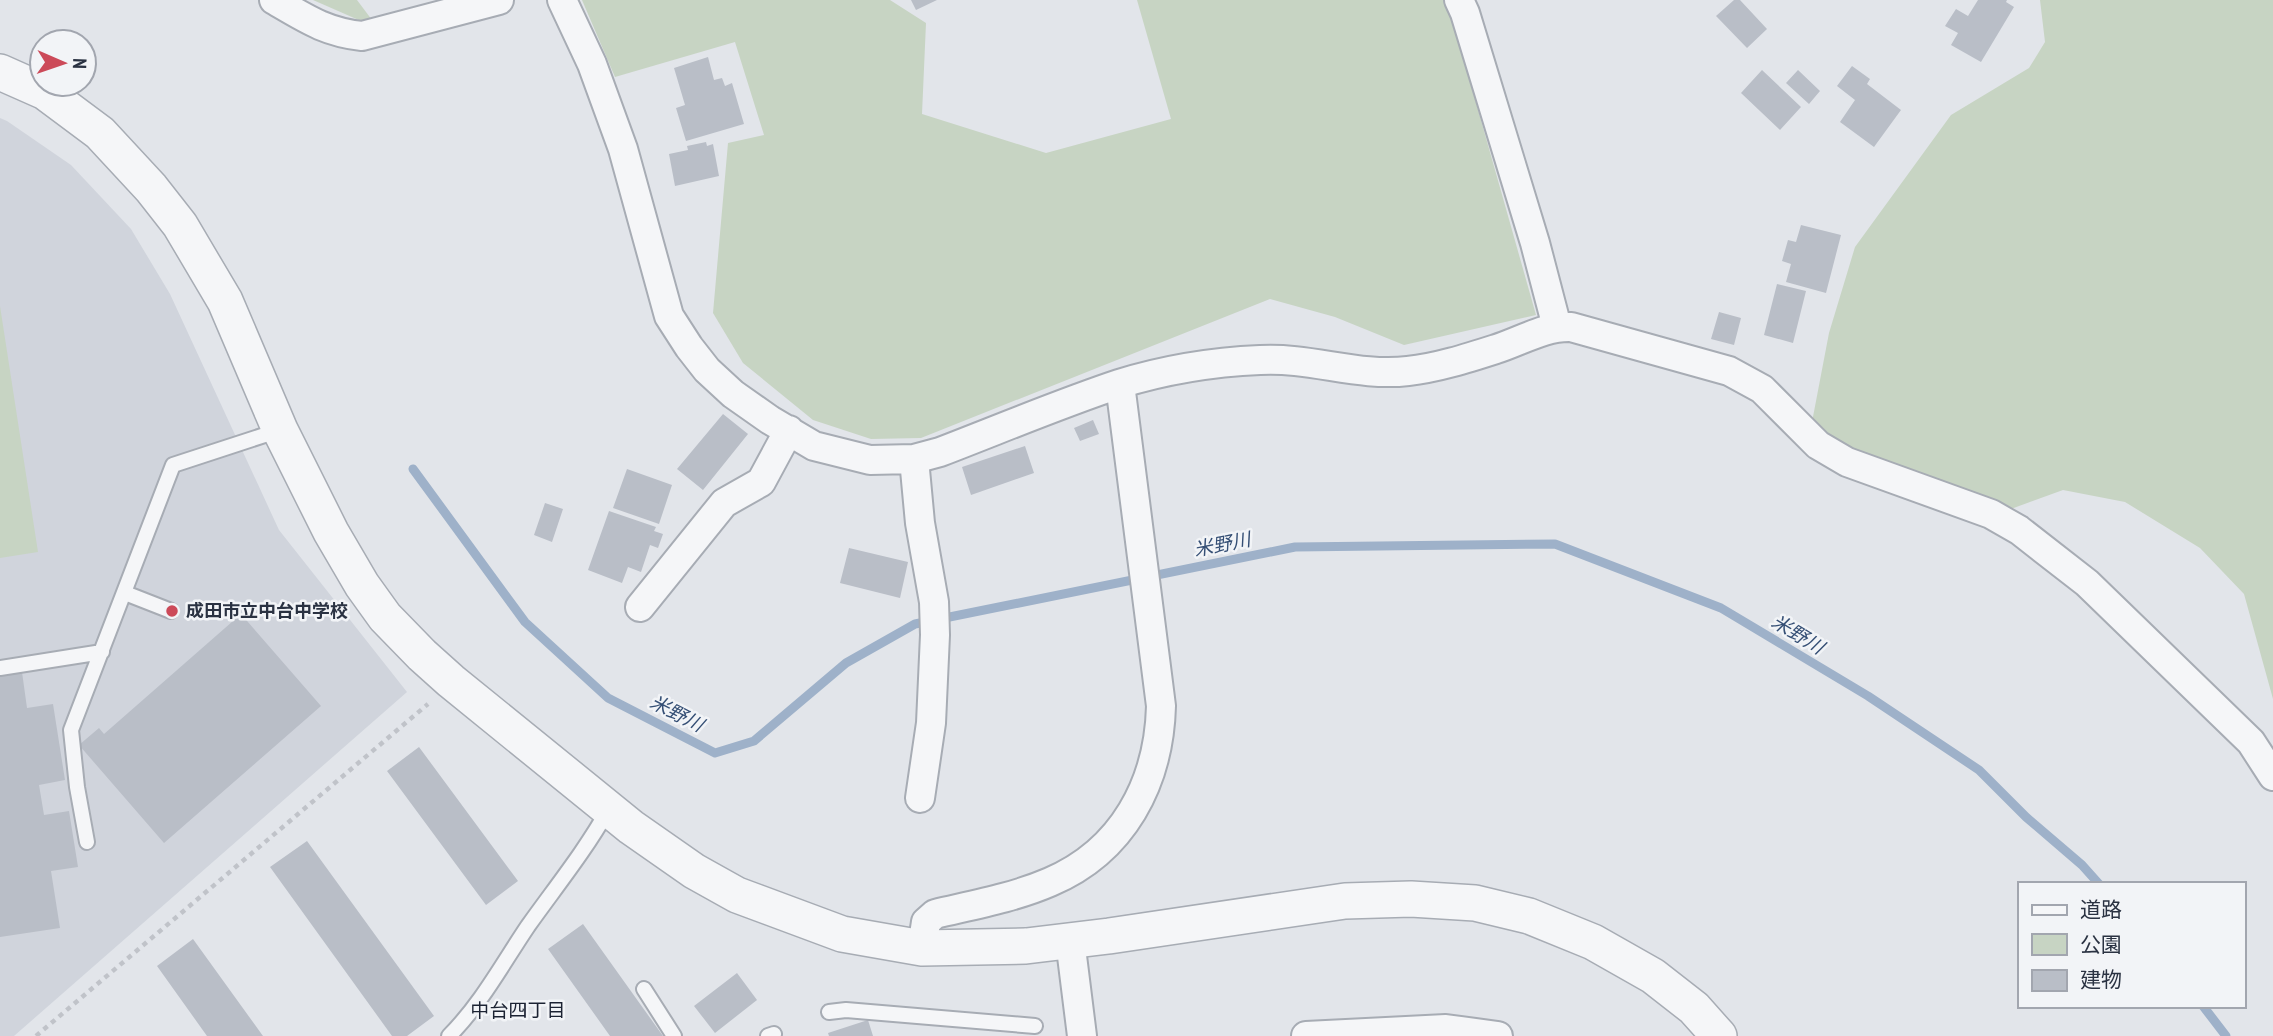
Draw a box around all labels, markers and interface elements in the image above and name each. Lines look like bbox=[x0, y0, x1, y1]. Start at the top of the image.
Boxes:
north arrow bbox=[28, 28, 98, 98]
text: N bbox=[68, 58, 92, 69]
water label: 米野川 bbox=[1192, 526, 1254, 561]
place label: 成田市立中台中学校 bbox=[186, 599, 348, 622]
marker: 成田市立中台中学校 bbox=[164, 603, 180, 619]
water label: 米野川 bbox=[1767, 609, 1830, 660]
water label: 米野川 bbox=[646, 689, 710, 738]
legend bbox=[2018, 882, 2245, 1008]
text: 道路 bbox=[2080, 896, 2122, 923]
text: 公園 bbox=[2080, 931, 2122, 958]
text: 建物 bbox=[2080, 966, 2122, 993]
district label: 中台四丁目 bbox=[470, 998, 566, 1022]

